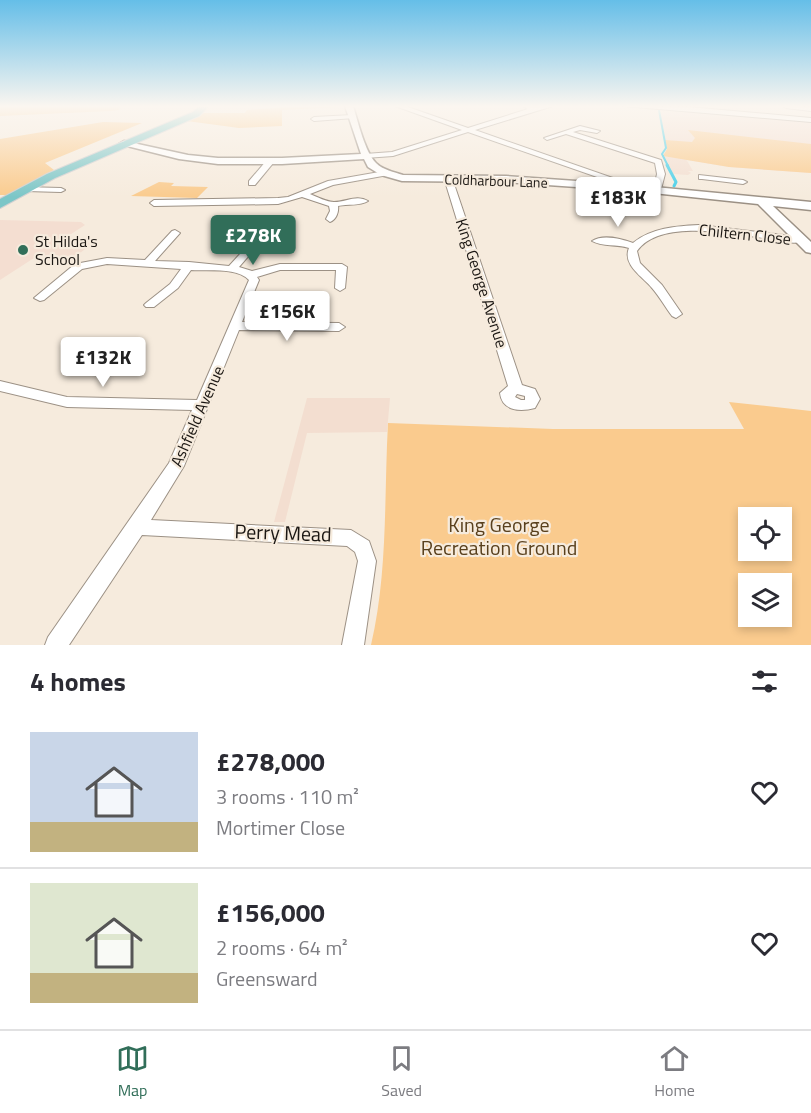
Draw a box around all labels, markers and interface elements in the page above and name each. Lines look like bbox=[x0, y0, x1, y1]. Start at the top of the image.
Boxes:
street label: Coldharbour Lane bbox=[444, 168, 548, 193]
pin: £183K bbox=[576, 177, 660, 228]
text: £183K bbox=[590, 181, 646, 212]
pin: £278K bbox=[211, 215, 295, 266]
street label: King George Avenue bbox=[450, 215, 514, 351]
street label: Chiltern Close bbox=[698, 217, 792, 251]
text: £278K bbox=[225, 219, 281, 250]
place label: St Hilda's School bbox=[35, 229, 98, 271]
marker: St Hilda's School bbox=[16, 243, 30, 257]
pin: £156K bbox=[245, 291, 329, 342]
text: £156K bbox=[259, 295, 315, 326]
pin: £132K bbox=[61, 337, 145, 388]
text: £132K bbox=[75, 341, 131, 372]
street label: Ashfield Avenue bbox=[164, 362, 230, 470]
map controls bbox=[738, 507, 792, 627]
button: locate bbox=[738, 507, 792, 561]
park label: King George Recreation Ground bbox=[421, 509, 577, 563]
street label: Perry Mead bbox=[234, 515, 332, 550]
button: layers bbox=[738, 573, 792, 627]
text: 4 homes bbox=[30, 662, 126, 701]
icon: filters bbox=[748, 665, 781, 698]
text: £278,000 bbox=[216, 742, 325, 781]
icon: home bbox=[78, 756, 150, 828]
icon: heart bbox=[748, 776, 781, 809]
text: 3 rooms · 110 m² bbox=[216, 781, 359, 812]
text: Mortimer Close bbox=[216, 812, 345, 843]
text: £156,000 bbox=[216, 893, 325, 932]
icon: home bbox=[78, 907, 150, 979]
icon: heart bbox=[748, 927, 781, 960]
text: 2 rooms · 64 m² bbox=[216, 932, 348, 963]
text: Greensward bbox=[216, 963, 318, 994]
tab: Map bbox=[116, 1042, 149, 1102]
tab: Saved bbox=[381, 1042, 422, 1102]
tab: Home bbox=[654, 1042, 695, 1102]

